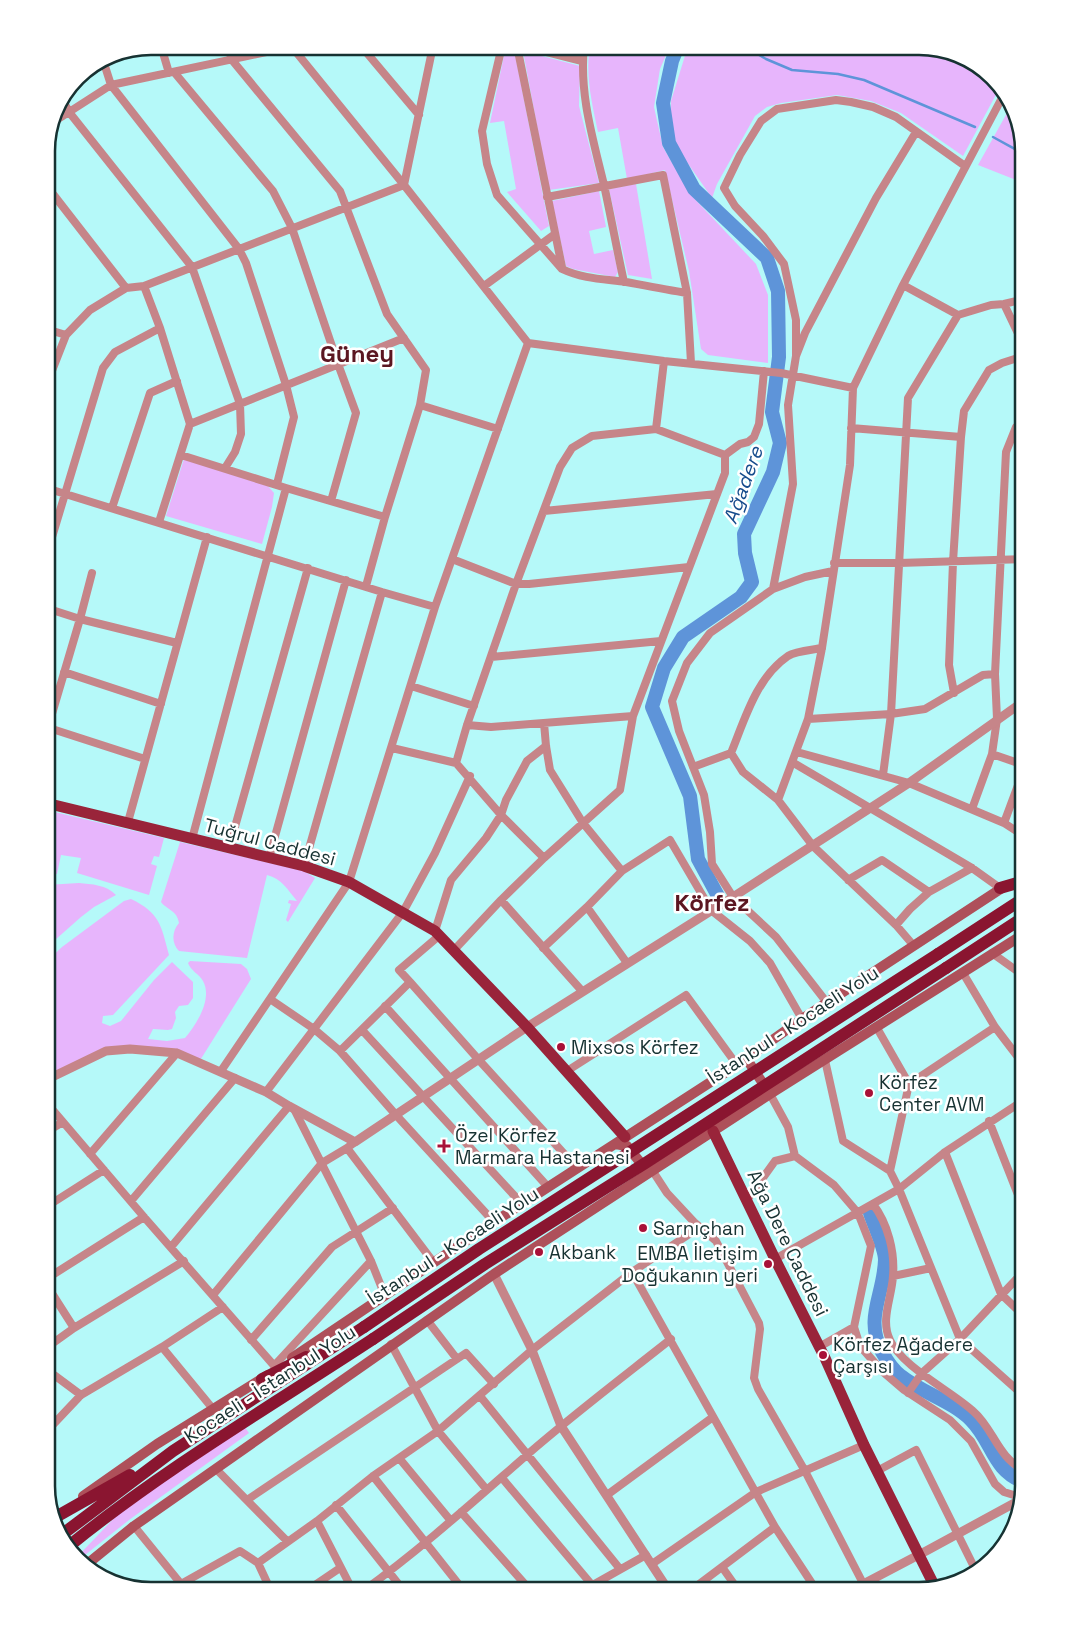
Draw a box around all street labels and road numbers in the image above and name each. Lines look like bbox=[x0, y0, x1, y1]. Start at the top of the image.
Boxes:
street label: Tuğrul Caddesi bbox=[202, 812, 338, 872]
street label: İstanbul - Kocaeli Yolu bbox=[702, 960, 884, 1090]
street label: Ağa Dere Caddesi bbox=[742, 1166, 834, 1320]
street label: İstanbul - Kocaeli Yolu bbox=[362, 1181, 544, 1311]
street label: Kocaeli - İstanbul Yolu bbox=[179, 1319, 361, 1449]

